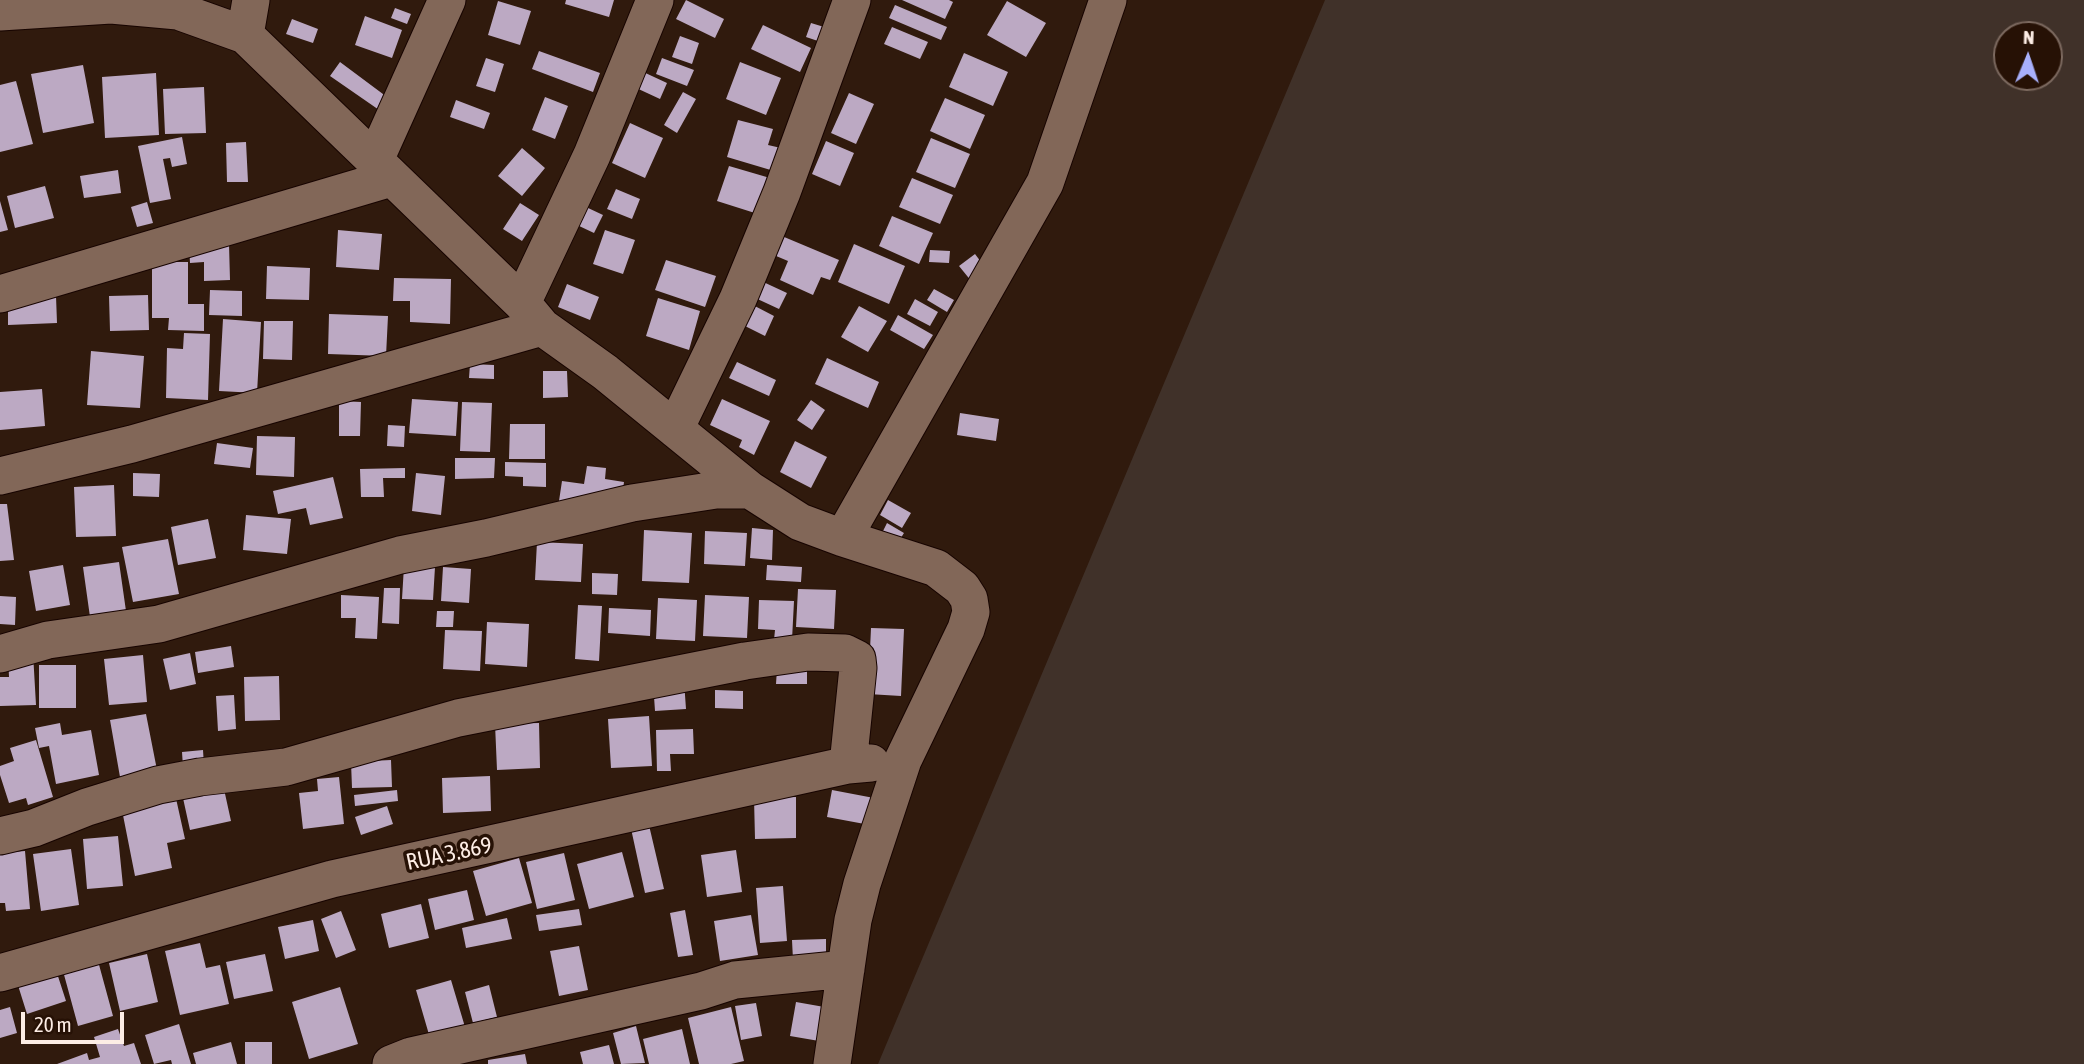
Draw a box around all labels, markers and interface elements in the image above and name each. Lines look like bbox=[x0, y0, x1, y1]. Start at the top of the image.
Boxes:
north arrow bbox=[1993, 21, 2063, 91]
text: N bbox=[2023, 26, 2035, 48]
street label: RUA 3.869 bbox=[404, 831, 494, 877]
scale bar bbox=[24, 998, 128, 1042]
text: 20 m bbox=[34, 1012, 72, 1036]

